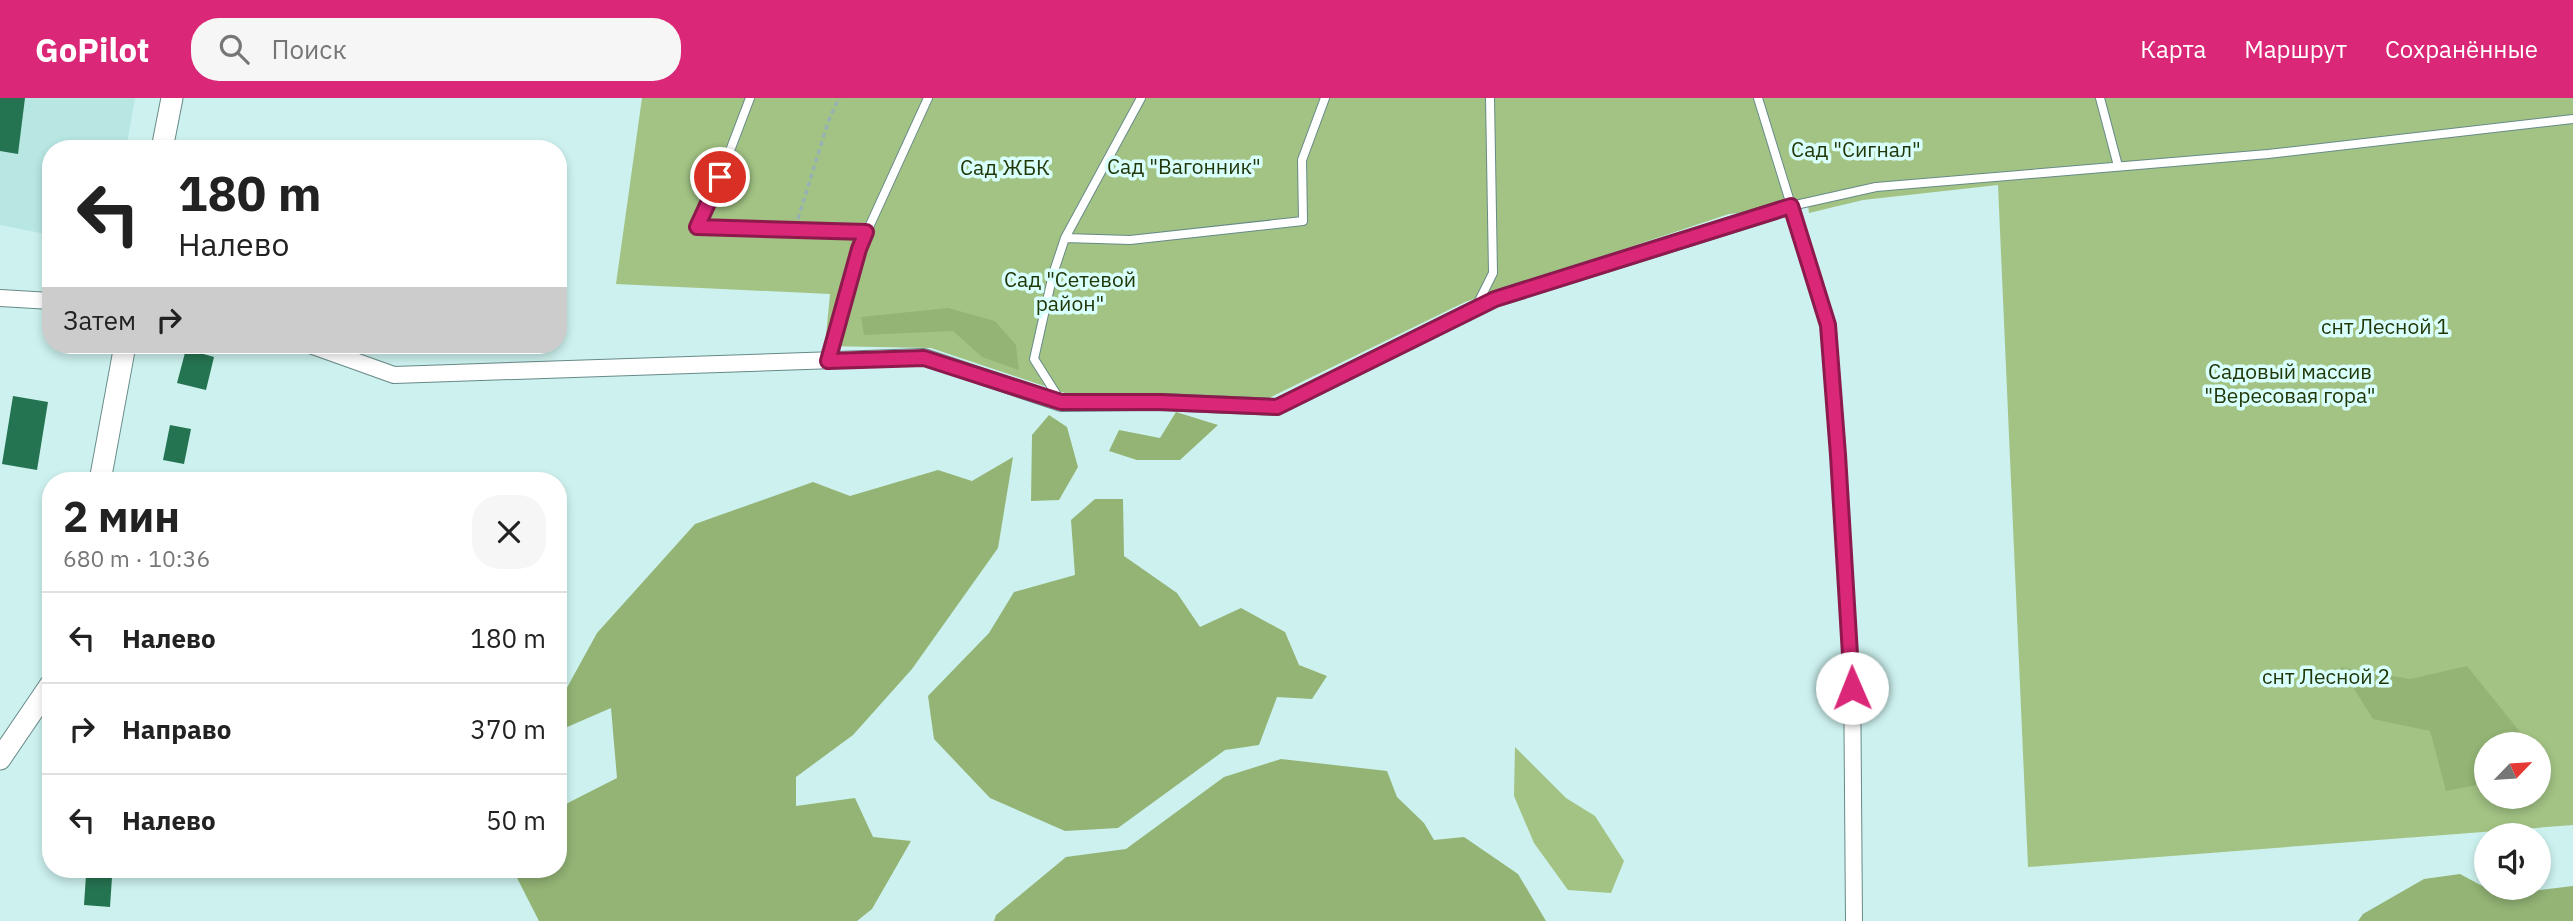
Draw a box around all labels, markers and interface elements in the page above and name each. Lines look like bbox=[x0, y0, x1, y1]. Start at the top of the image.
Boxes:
search box bbox=[191, 18, 681, 81]
text: GoPilot bbox=[35, 28, 149, 71]
icon: search bbox=[215, 30, 253, 68]
text: Поиск bbox=[271, 32, 347, 66]
text: Карта bbox=[2140, 33, 2206, 65]
text: Маршрут bbox=[2244, 33, 2347, 65]
text: Сохранённые bbox=[2385, 33, 2538, 65]
park label: Сад "Сигнал" bbox=[1791, 135, 1921, 163]
pin bbox=[690, 147, 750, 207]
park label: Сад "Вагонник" bbox=[1107, 152, 1261, 180]
park label: Сад ЖБК bbox=[960, 153, 1050, 181]
icon: arrive bbox=[701, 158, 739, 196]
text: 180 m bbox=[178, 161, 322, 224]
icon: left bbox=[63, 168, 154, 259]
text: Налево bbox=[178, 223, 289, 265]
park label: Сад "Сетевой район" bbox=[1004, 265, 1136, 317]
icon: right bbox=[150, 301, 188, 339]
text: Затем bbox=[63, 303, 136, 337]
park label: снт Лесной 1 bbox=[2321, 312, 2449, 340]
park label: Садовый массив "Вересовая гора" bbox=[2204, 357, 2376, 409]
text: 2 мин bbox=[63, 489, 180, 544]
button: close bbox=[472, 495, 546, 569]
text: 680 m · 10:36 bbox=[63, 543, 210, 573]
icon: left bbox=[63, 619, 101, 657]
text: Налево bbox=[122, 621, 216, 655]
text: 180 m bbox=[470, 621, 546, 655]
position arrow bbox=[1815, 651, 1889, 725]
park label: снт Лесной 2 bbox=[2262, 662, 2390, 690]
icon: right bbox=[63, 710, 101, 748]
text: Направо bbox=[122, 712, 231, 746]
text: 370 m bbox=[470, 712, 546, 746]
north arrow bbox=[2474, 732, 2552, 808]
map controls bbox=[2474, 732, 2551, 900]
icon: left bbox=[63, 801, 101, 839]
text: Налево bbox=[122, 803, 216, 837]
text: 50 m bbox=[486, 803, 546, 837]
button: sound bbox=[2474, 823, 2551, 900]

